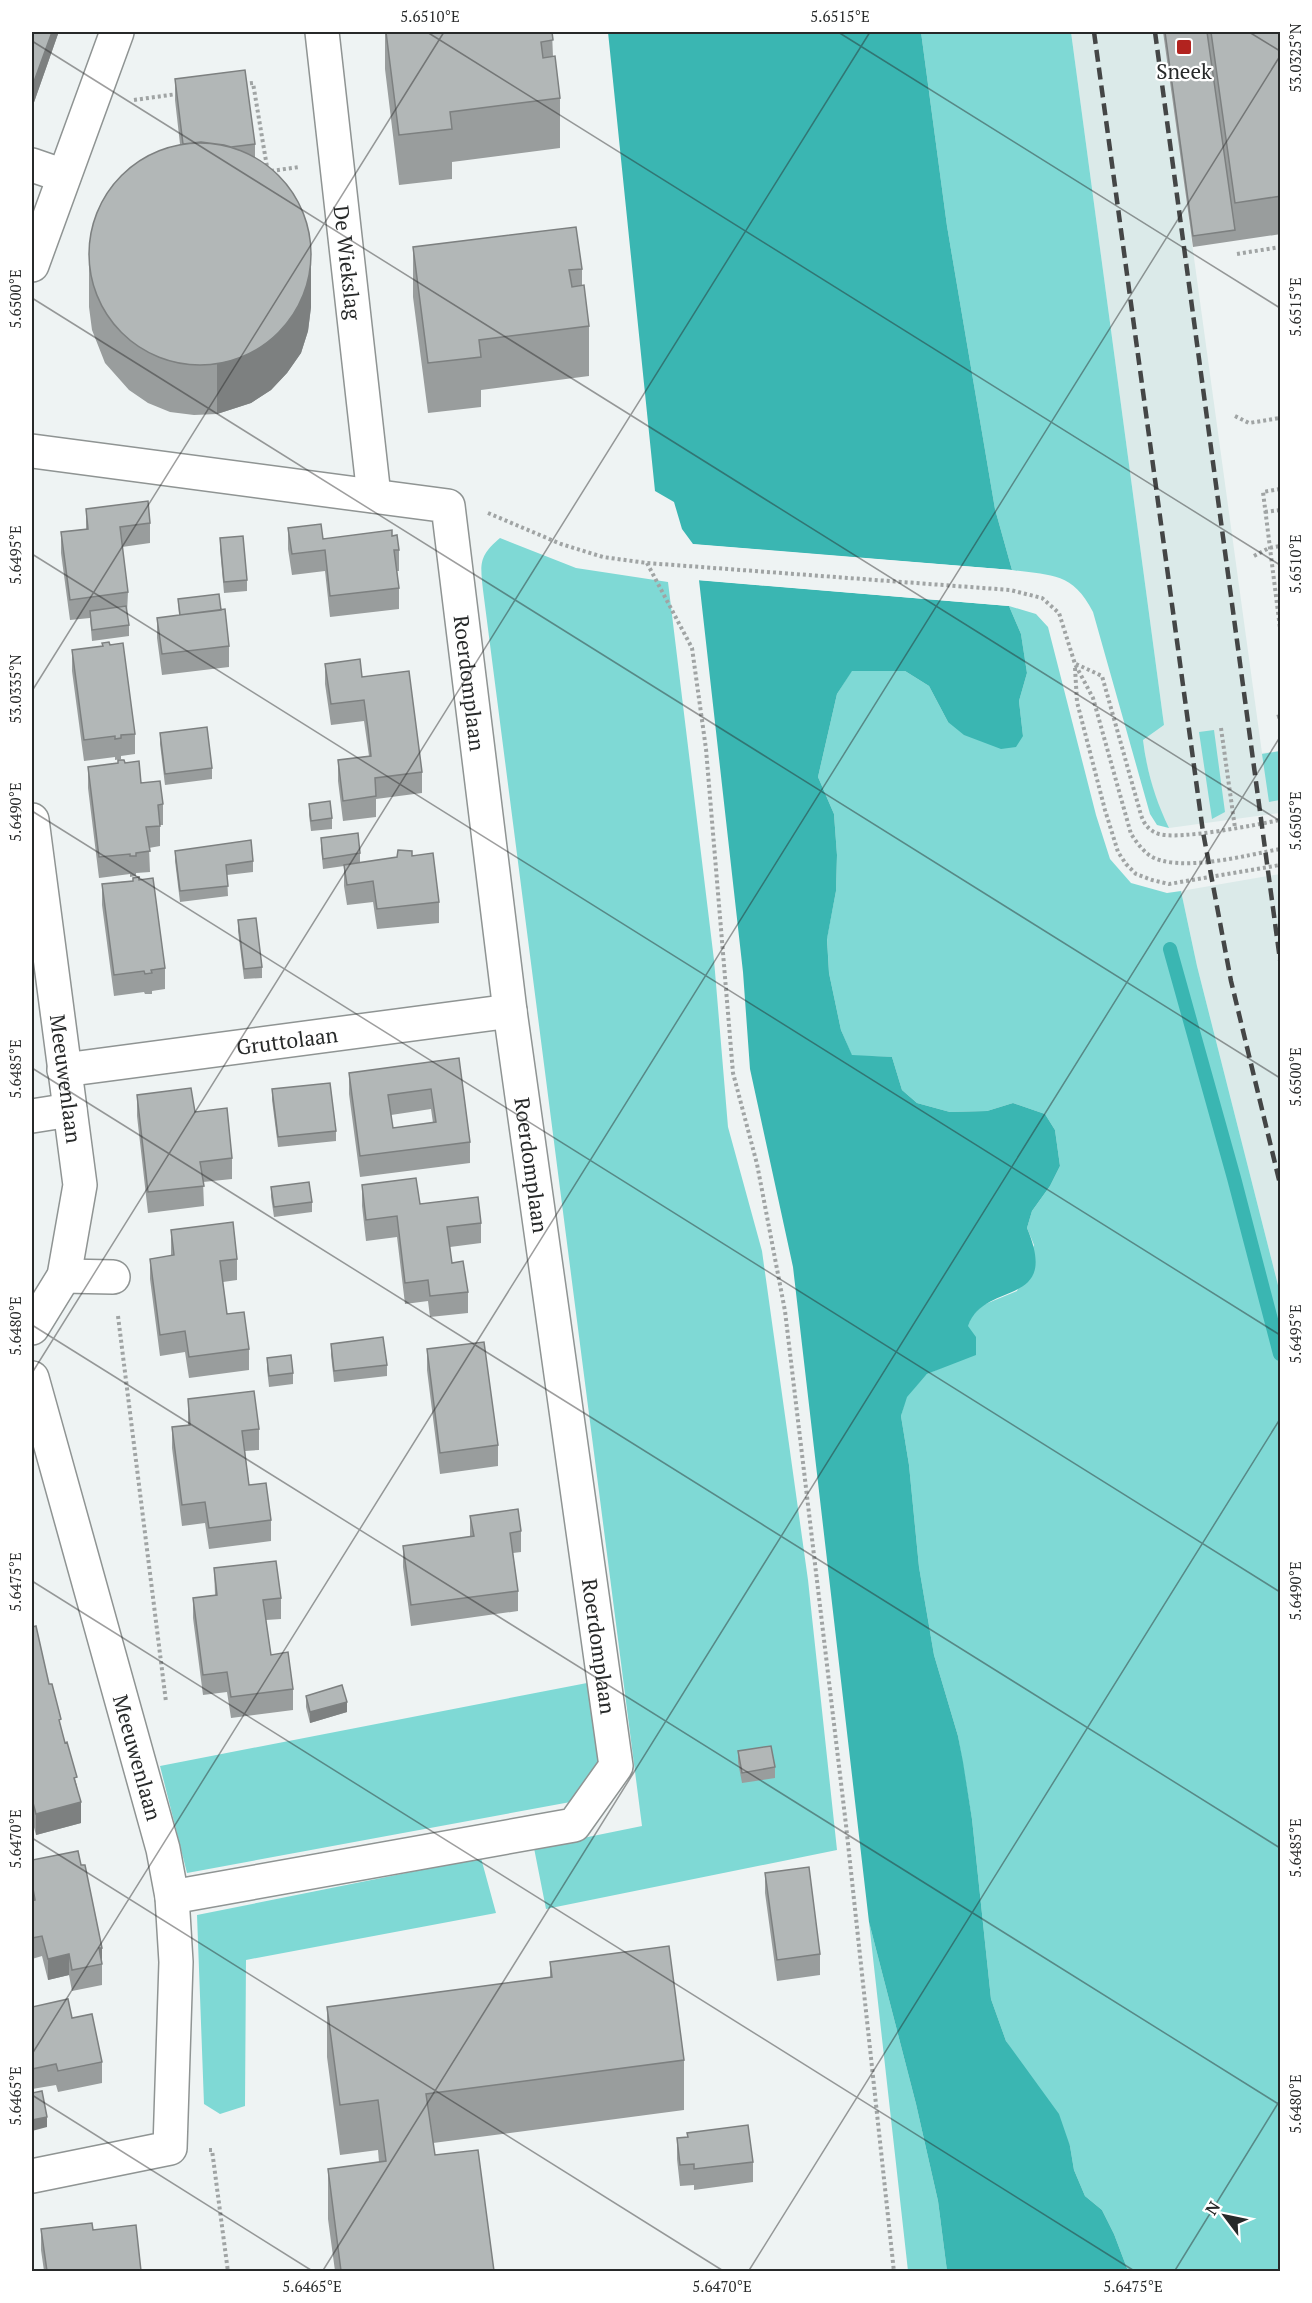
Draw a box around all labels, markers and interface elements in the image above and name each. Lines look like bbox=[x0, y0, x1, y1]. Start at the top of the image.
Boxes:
text: 5.6510°E bbox=[400, 6, 460, 26]
text: 5.6515°E bbox=[810, 6, 870, 26]
text: 53.0325°N bbox=[1285, 23, 1305, 93]
marker: Sneek bbox=[1175, 38, 1193, 56]
place label: Sneek bbox=[1156, 57, 1212, 85]
street label: De Wiekslag bbox=[328, 204, 368, 322]
text: 5.6500°E bbox=[5, 269, 25, 329]
text: 5.6515°E bbox=[1285, 277, 1305, 337]
text: 5.6495°E bbox=[5, 525, 25, 585]
text: 5.6510°E bbox=[1285, 534, 1305, 594]
street label: Roerdomplaan bbox=[448, 614, 492, 753]
text: 53.0335°N bbox=[5, 654, 25, 724]
text: 5.6490°E bbox=[5, 782, 25, 842]
text: 5.6505°E bbox=[1285, 791, 1305, 851]
street label: Meeuwenlaan bbox=[44, 1013, 88, 1145]
street label: Gruttolaan bbox=[235, 1020, 340, 1061]
text: 5.6485°E bbox=[5, 1039, 25, 1099]
text: 5.6500°E bbox=[1285, 1047, 1305, 1107]
street label: Roerdomplaan bbox=[508, 1095, 555, 1235]
text: 5.6480°E bbox=[5, 1296, 25, 1356]
text: 5.6495°E bbox=[1285, 1304, 1305, 1364]
text: 5.6475°E bbox=[5, 1552, 25, 1612]
text: 5.6490°E bbox=[1285, 1561, 1305, 1621]
street label: Roerdomplaan bbox=[576, 1577, 623, 1716]
street label: Meeuwenlaan bbox=[107, 1691, 169, 1824]
text: 5.6470°E bbox=[5, 1809, 25, 1869]
text: 5.6485°E bbox=[1285, 1818, 1305, 1878]
text: 5.6465°E bbox=[5, 2066, 25, 2126]
text: 5.6480°E bbox=[1285, 2074, 1305, 2134]
north arrow bbox=[1195, 2186, 1255, 2246]
text: N bbox=[1200, 2197, 1225, 2219]
text: 5.6465°E bbox=[282, 2276, 342, 2296]
text: 5.6470°E bbox=[692, 2276, 752, 2296]
text: 5.6475°E bbox=[1103, 2276, 1163, 2296]

